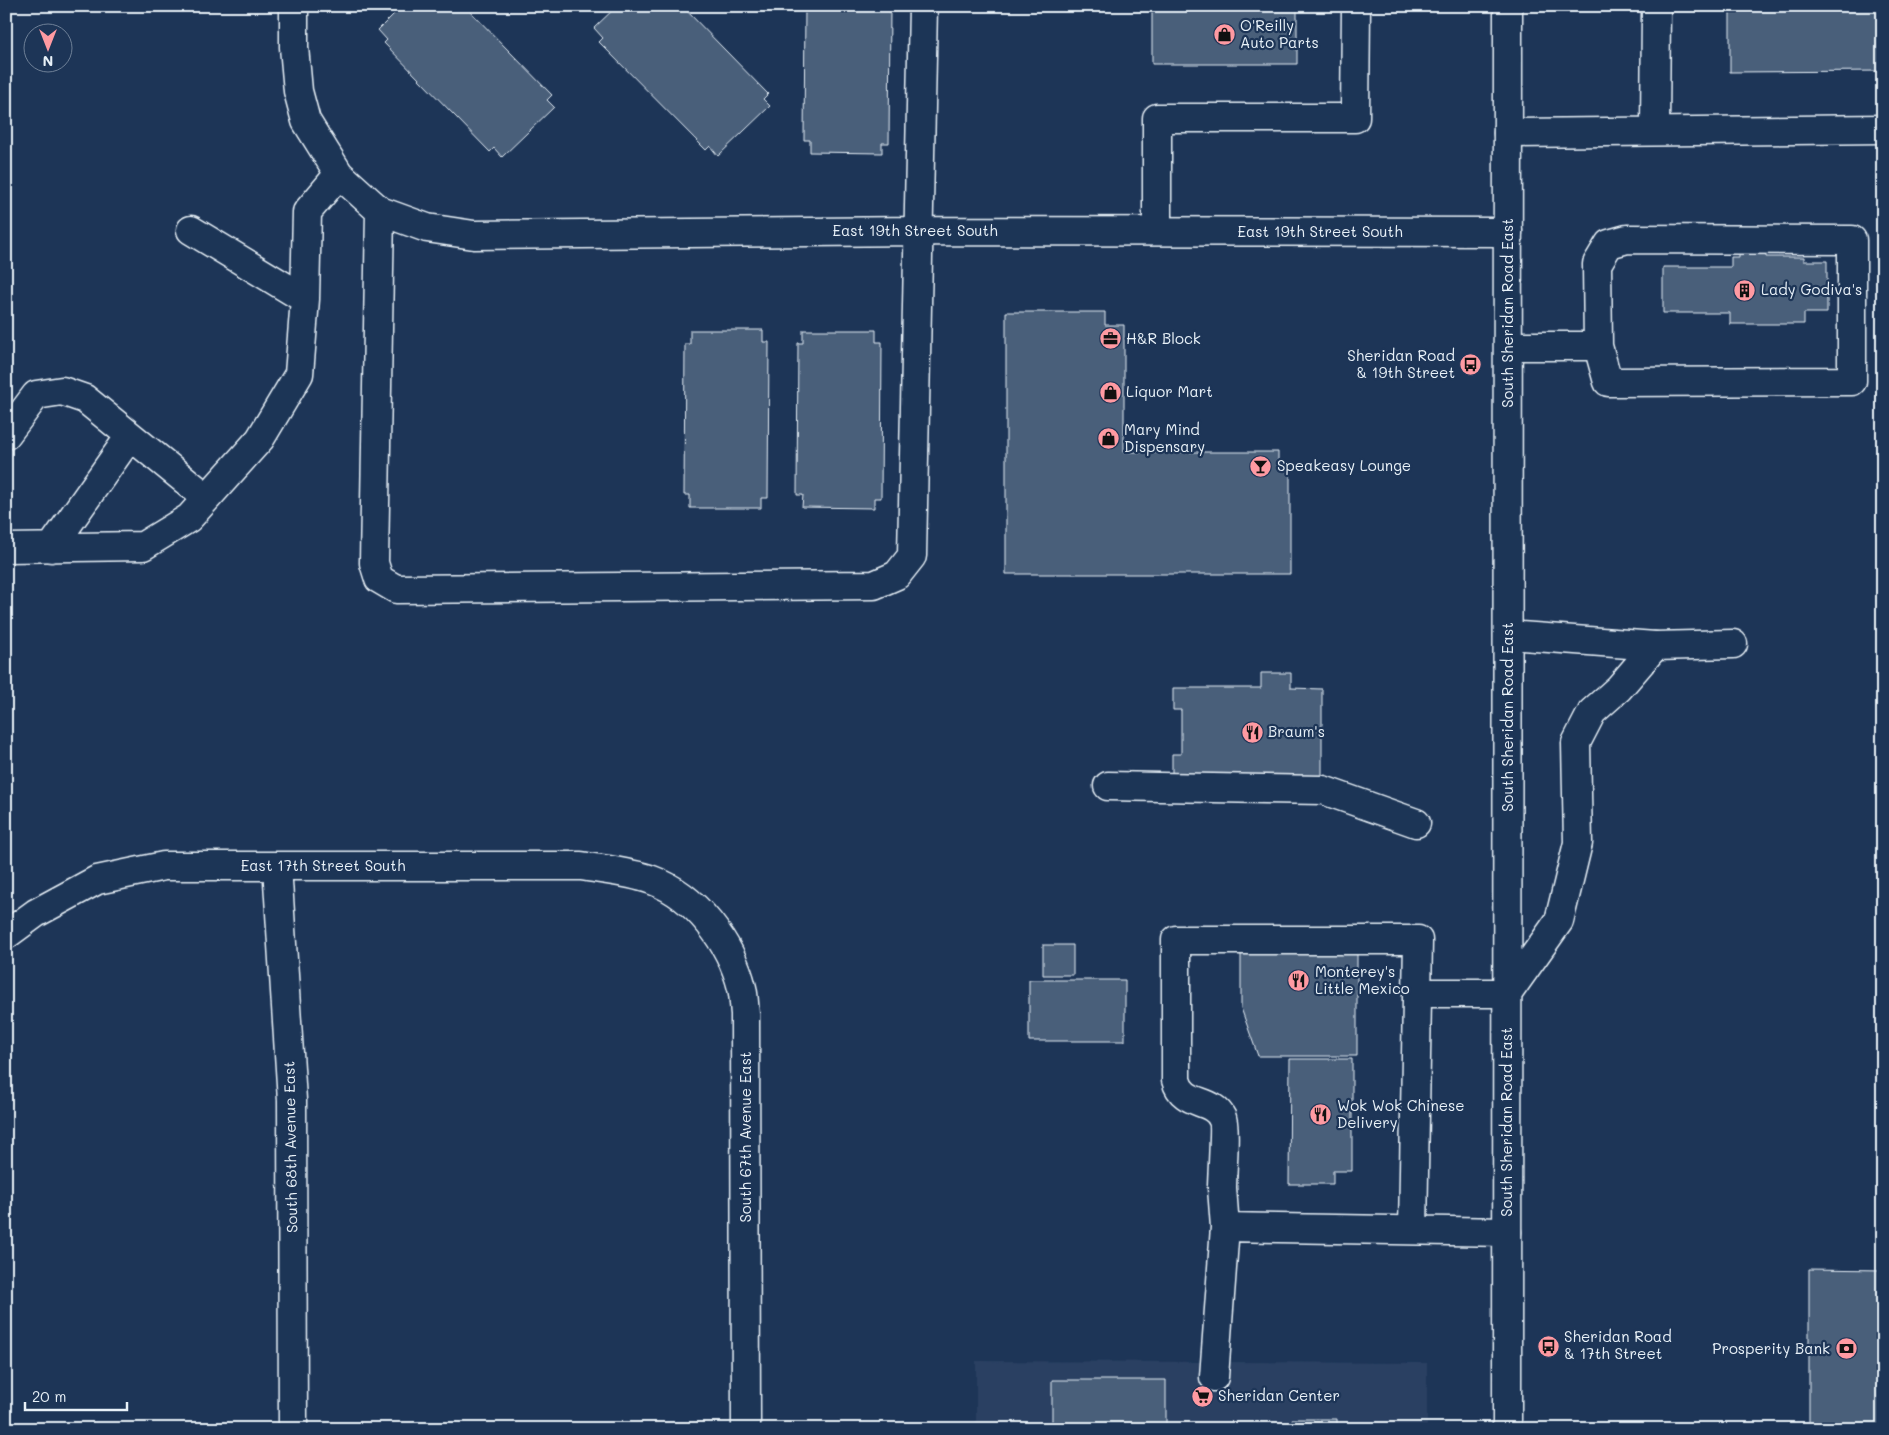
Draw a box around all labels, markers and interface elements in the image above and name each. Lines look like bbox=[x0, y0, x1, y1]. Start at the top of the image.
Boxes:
place label: O'Reilly Auto Parts bbox=[1240, 15, 1319, 52]
north arrow bbox=[22, 22, 72, 72]
shop icon: O'Reilly Auto Parts bbox=[1212, 23, 1236, 47]
text: N bbox=[43, 52, 53, 71]
street label: South Sheridan Road East bbox=[1497, 218, 1517, 408]
street label: East 19th Street South bbox=[832, 220, 998, 240]
street label: East 19th Street South bbox=[1237, 221, 1403, 241]
building icon: Lady Godiva's bbox=[1733, 278, 1757, 302]
place label: Lady Godiva's bbox=[1761, 279, 1862, 299]
office icon: H&R Block bbox=[1098, 327, 1122, 351]
place label: H&R Block bbox=[1126, 328, 1201, 348]
place label: Sheridan Road & 19th Street bbox=[1347, 345, 1455, 382]
bus stop icon: Sheridan Road & 19th Street bbox=[1459, 353, 1483, 377]
shop icon: Liquor Mart bbox=[1098, 380, 1122, 404]
place label: Liquor Mart bbox=[1126, 381, 1213, 401]
place label: Mary Mind Dispensary bbox=[1124, 419, 1205, 456]
shop icon: Mary Mind Dispensary bbox=[1096, 427, 1120, 451]
bar icon: Speakeasy Lounge bbox=[1249, 454, 1273, 478]
place label: Speakeasy Lounge bbox=[1277, 455, 1411, 475]
street label: South Sheridan Road East bbox=[1497, 622, 1517, 812]
restaurant icon: Braum's bbox=[1240, 720, 1264, 744]
place label: Braum's bbox=[1268, 721, 1325, 741]
street label: East 17th Street South bbox=[241, 855, 405, 875]
place label: Monterey's Little Mexico bbox=[1315, 961, 1410, 998]
restaurant icon: Monterey's Little Mexico bbox=[1287, 969, 1311, 993]
street label: South Sheridan Road East bbox=[1496, 1027, 1516, 1217]
street label: South 67th Avenue East bbox=[735, 1051, 755, 1223]
street label: South 68th Avenue East bbox=[279, 1061, 301, 1233]
place label: Wok Wok Chinese Delivery bbox=[1337, 1095, 1465, 1132]
restaurant icon: Wok Wok Chinese Delivery bbox=[1309, 1103, 1333, 1127]
place label: Sheridan Road & 17th Street bbox=[1564, 1326, 1672, 1363]
bus stop icon: Sheridan Road & 17th Street bbox=[1536, 1334, 1560, 1358]
bank icon: Prosperity Bank bbox=[1834, 1337, 1858, 1361]
place label: Prosperity Bank bbox=[1712, 1338, 1830, 1358]
scale bar bbox=[25, 1380, 128, 1412]
supermarket icon: Sheridan Center bbox=[1190, 1384, 1214, 1408]
place label: Sheridan Center bbox=[1218, 1385, 1340, 1405]
text: 20 m bbox=[32, 1386, 66, 1406]

